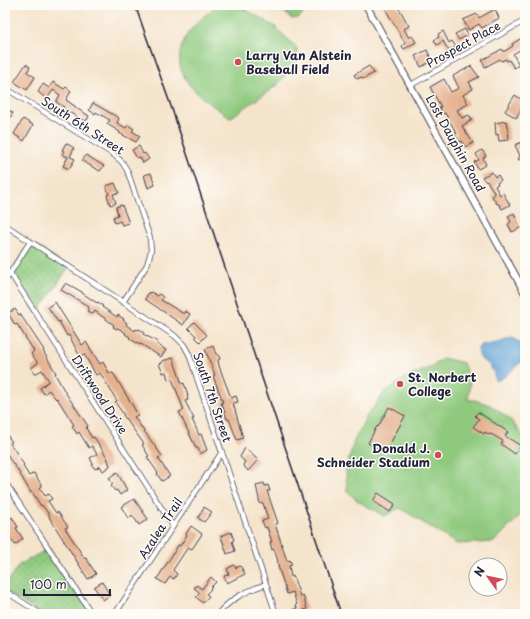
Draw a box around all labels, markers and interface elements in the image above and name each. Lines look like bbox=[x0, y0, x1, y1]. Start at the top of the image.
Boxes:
street label: Prospect Place bbox=[423, 16, 503, 72]
place label: Larry Van Alstein Baseball Field bbox=[246, 46, 351, 78]
marker: Larry Van Alstein Baseball Field bbox=[233, 57, 243, 67]
street label: South 6th Street bbox=[38, 91, 128, 159]
street label: Lost Dauphin Road bbox=[422, 91, 490, 195]
street label: South 7th Street bbox=[189, 350, 237, 445]
street label: Driftwood Drive bbox=[68, 351, 132, 437]
place label: St. Norbert College bbox=[408, 368, 477, 400]
marker: St. Norbert College bbox=[395, 379, 405, 389]
place label: Donald J. Schneider Stadium bbox=[317, 439, 430, 471]
marker: Donald J. Schneider Stadium bbox=[433, 450, 443, 460]
street label: Azalea Trail bbox=[133, 494, 187, 562]
north arrow bbox=[468, 557, 508, 597]
text: N bbox=[470, 563, 489, 580]
scale bar bbox=[24, 571, 110, 597]
text: 100 m bbox=[30, 575, 67, 593]

